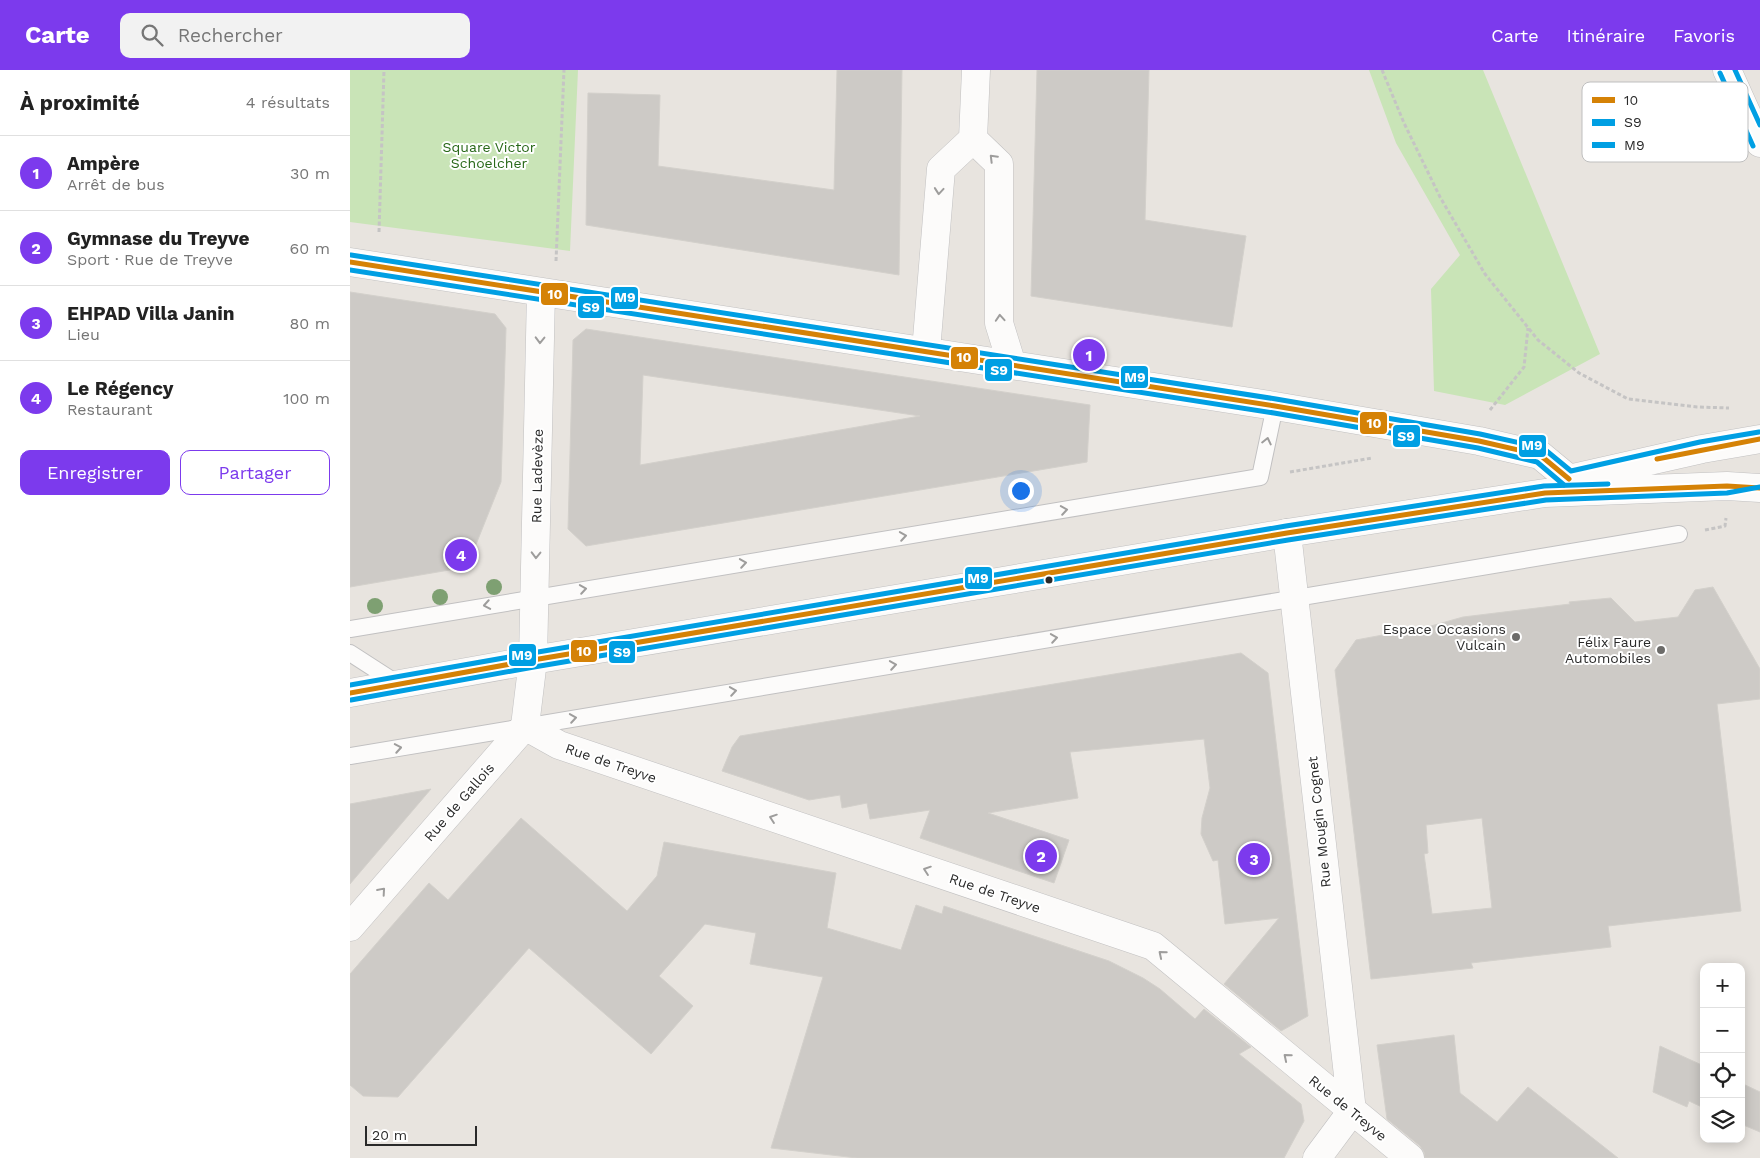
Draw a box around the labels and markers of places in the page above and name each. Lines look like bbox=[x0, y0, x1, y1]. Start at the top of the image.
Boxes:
pin: 1 bbox=[1073, 336, 1105, 374]
pin: 4 bbox=[445, 536, 477, 574]
unlabelled marker bbox=[1044, 575, 1054, 585]
place label: Espace Occasions Vulcain bbox=[1383, 621, 1506, 653]
marker: Espace Occasions Vulcain bbox=[1510, 631, 1522, 643]
place label: Félix Faure Automobiles bbox=[1565, 634, 1651, 666]
marker: Félix Faure Automobiles bbox=[1655, 644, 1667, 656]
pin: 2 bbox=[1025, 837, 1057, 875]
pin: 3 bbox=[1238, 840, 1270, 878]

